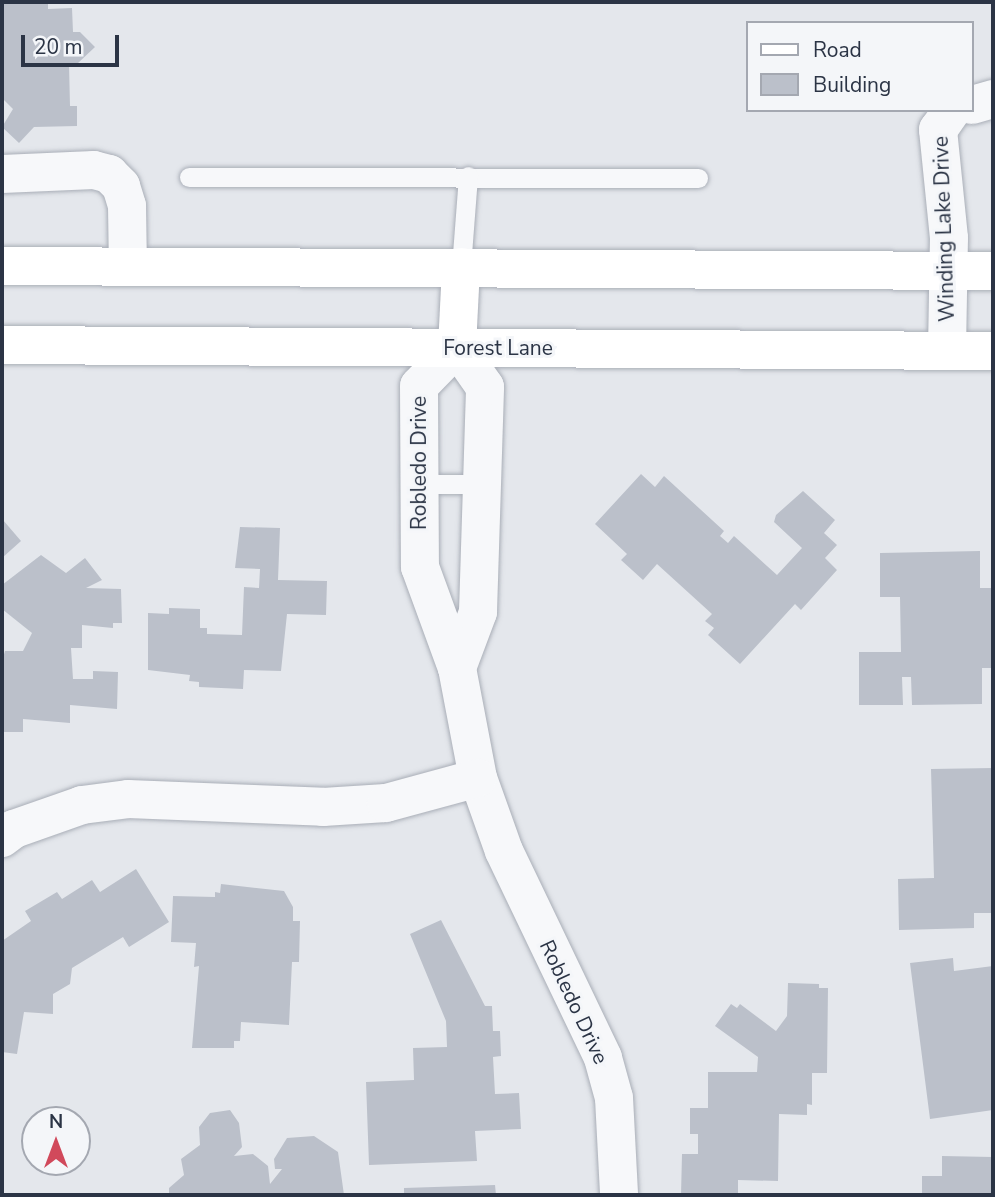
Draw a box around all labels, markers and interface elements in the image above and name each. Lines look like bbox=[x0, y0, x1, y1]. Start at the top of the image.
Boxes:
scale bar bbox=[24, 21, 122, 65]
legend bbox=[746, 21, 974, 112]
text: 20 m bbox=[34, 33, 83, 61]
text: Road bbox=[813, 36, 862, 64]
text: Building bbox=[813, 71, 891, 99]
street label: Winding Lake Drive bbox=[928, 136, 960, 322]
street label: Forest Lane bbox=[443, 335, 553, 361]
street label: Robledo Drive bbox=[406, 396, 432, 530]
street label: Robledo Drive bbox=[534, 936, 614, 1068]
north arrow bbox=[21, 1106, 91, 1176]
text: N bbox=[49, 1109, 63, 1135]

